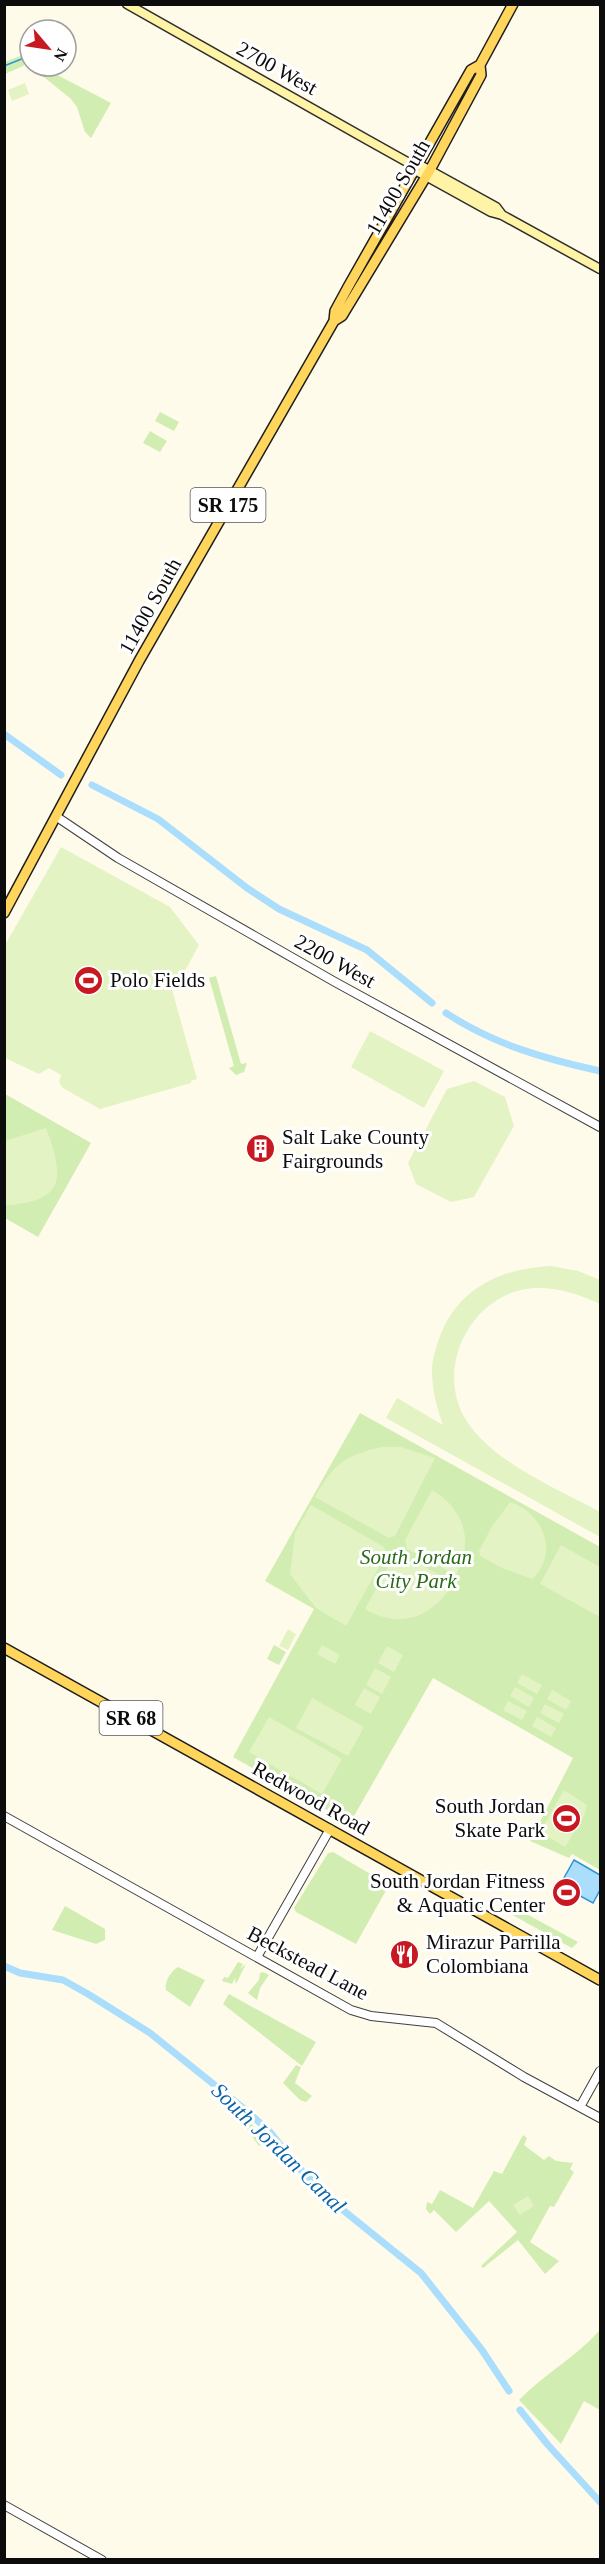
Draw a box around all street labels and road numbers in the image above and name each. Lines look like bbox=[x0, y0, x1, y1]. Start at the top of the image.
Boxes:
street label: 2700 West bbox=[233, 36, 322, 100]
street label: 11400 South bbox=[361, 135, 435, 239]
road number: SR 175 bbox=[190, 488, 266, 522]
street label: 11400 South bbox=[114, 553, 186, 658]
street label: 2200 West bbox=[291, 929, 380, 993]
road number: SR 68 bbox=[100, 1701, 162, 1735]
street label: Redwood Road bbox=[248, 1756, 374, 1840]
street label: Beckstead Lane bbox=[243, 1921, 373, 2005]

